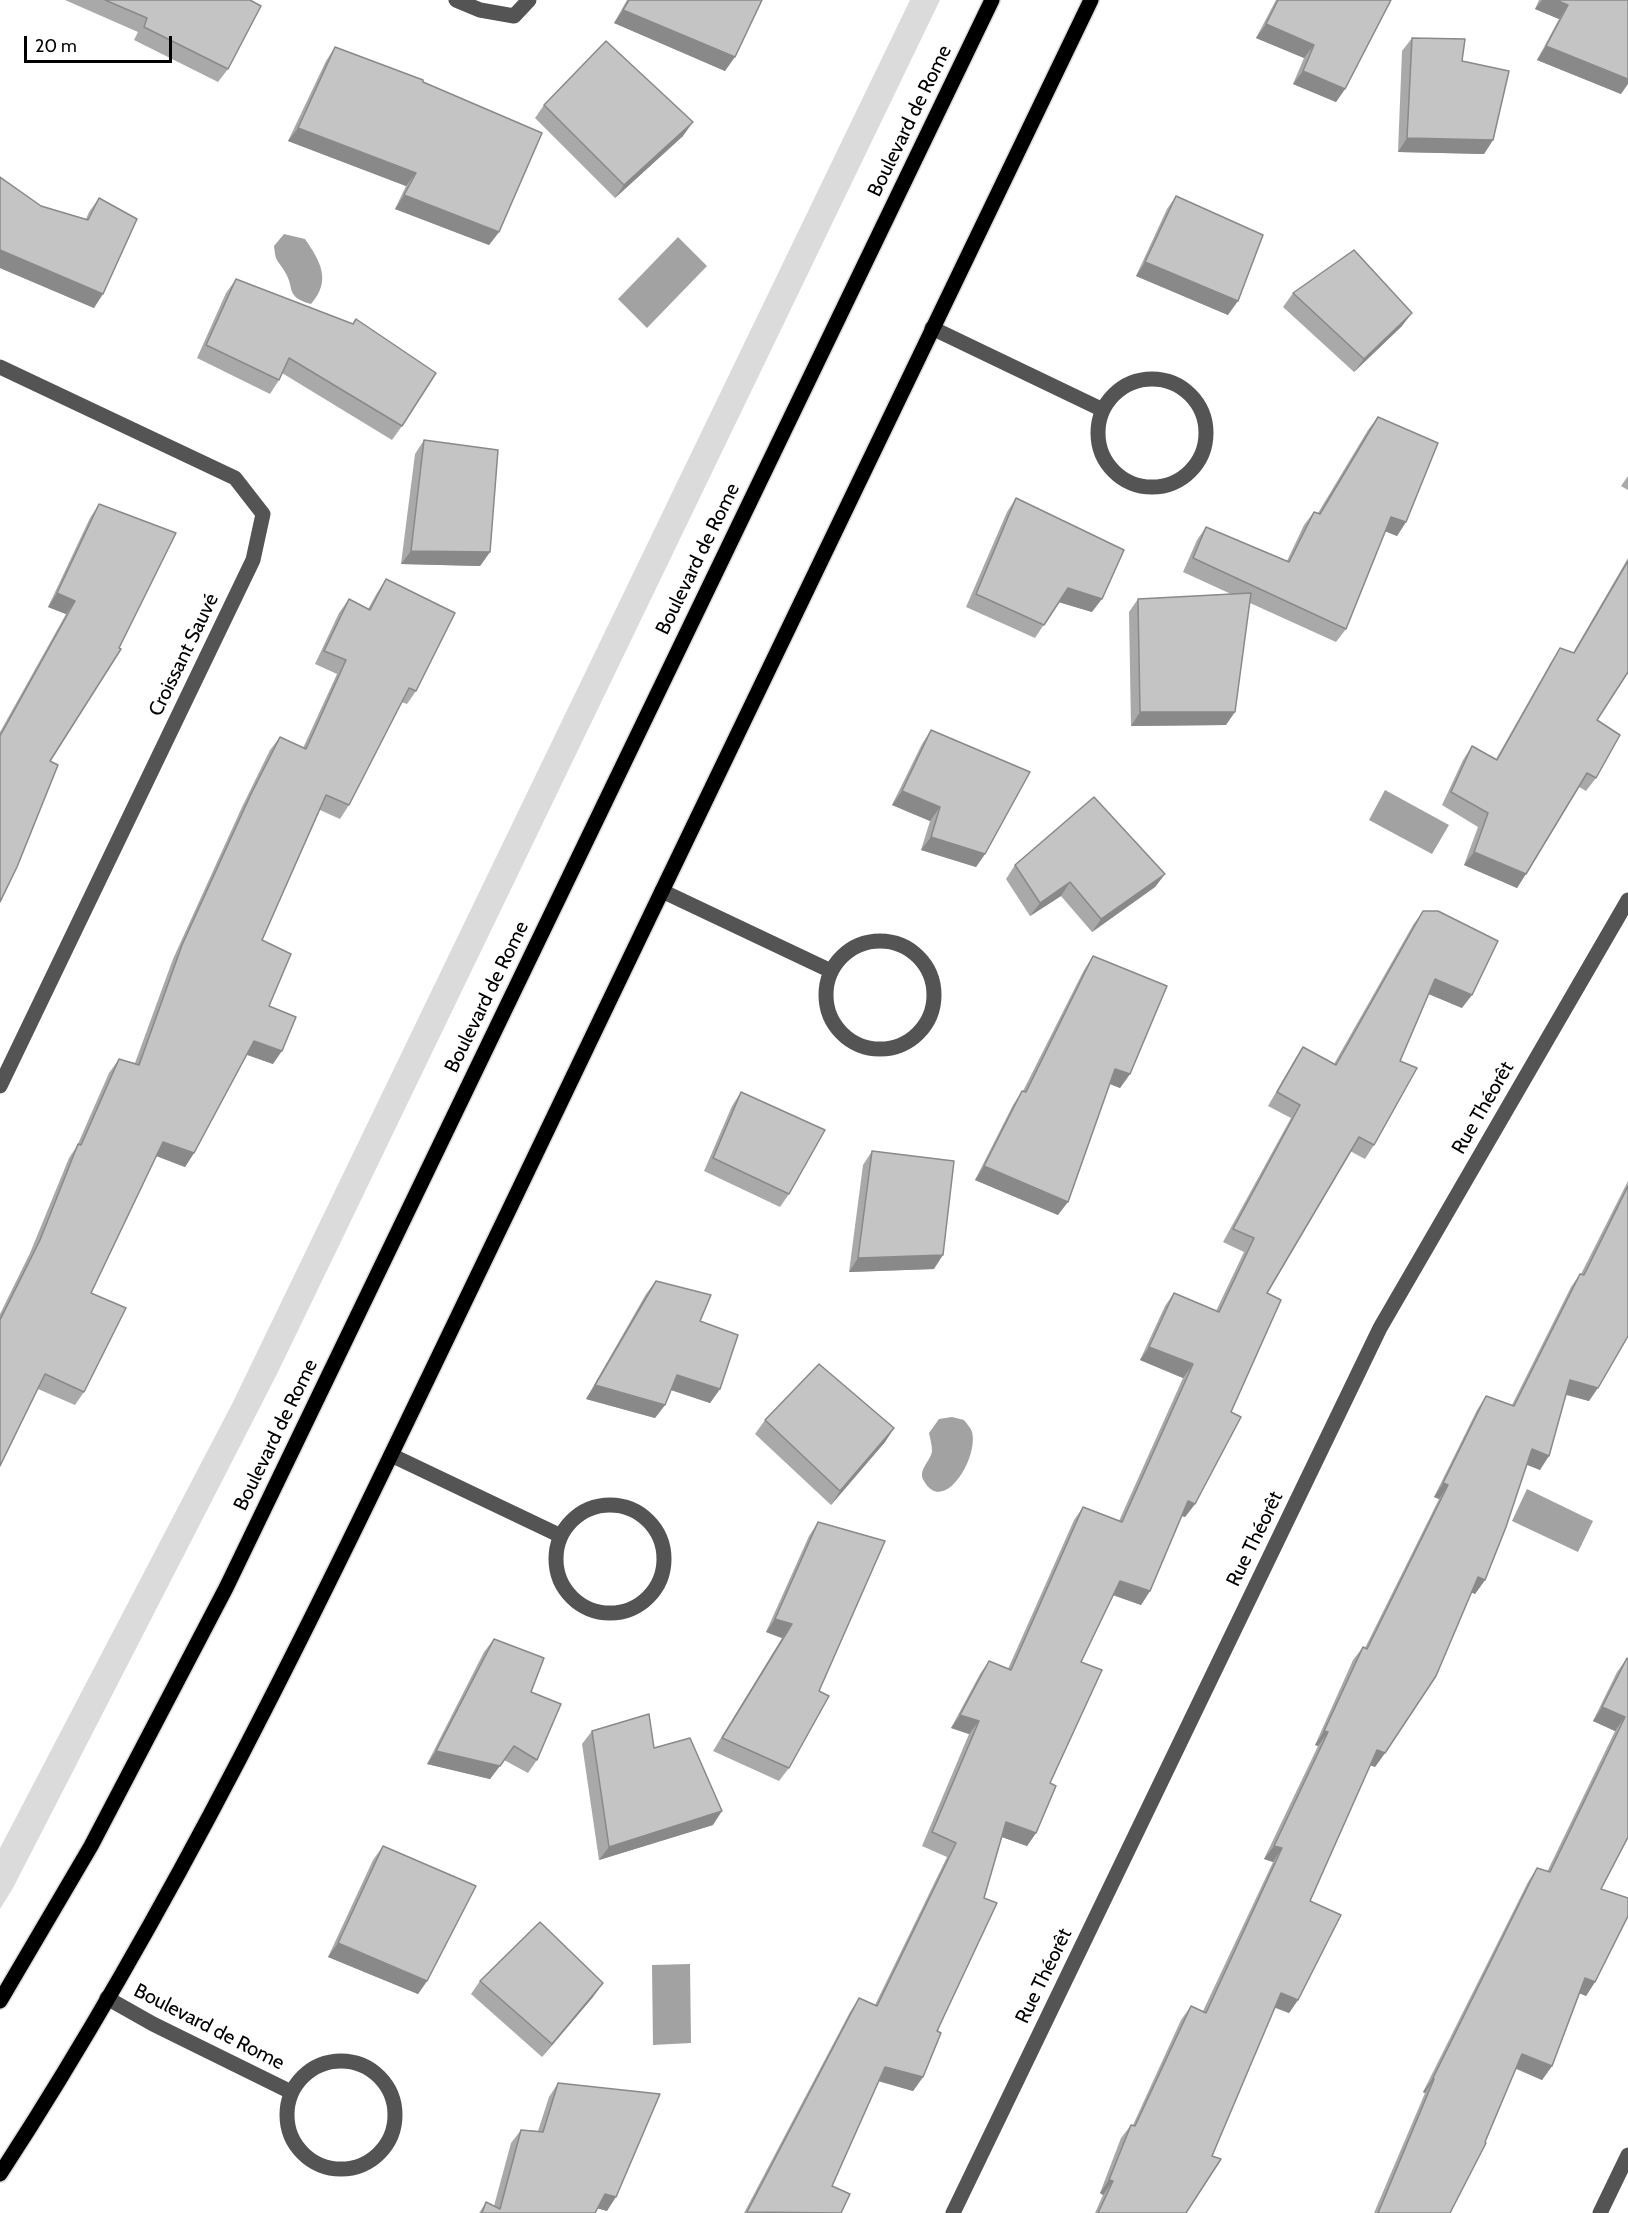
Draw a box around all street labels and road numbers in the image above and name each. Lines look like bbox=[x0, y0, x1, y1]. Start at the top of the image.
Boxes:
street label: Boulevard de Rome bbox=[863, 41, 957, 201]
street label: Boulevard de Rome bbox=[651, 479, 745, 639]
street label: Croissant Sauvé bbox=[144, 590, 224, 720]
street label: Boulevard de Rome bbox=[440, 917, 534, 1077]
street label: Rue Théorêt bbox=[1447, 1058, 1519, 1158]
street label: Boulevard de Rome bbox=[229, 1355, 323, 1515]
street label: Rue Théorêt bbox=[1222, 1488, 1288, 1590]
street label: Rue Théorêt bbox=[1011, 1925, 1077, 2027]
street label: Boulevard de Rome bbox=[130, 1979, 288, 2075]

